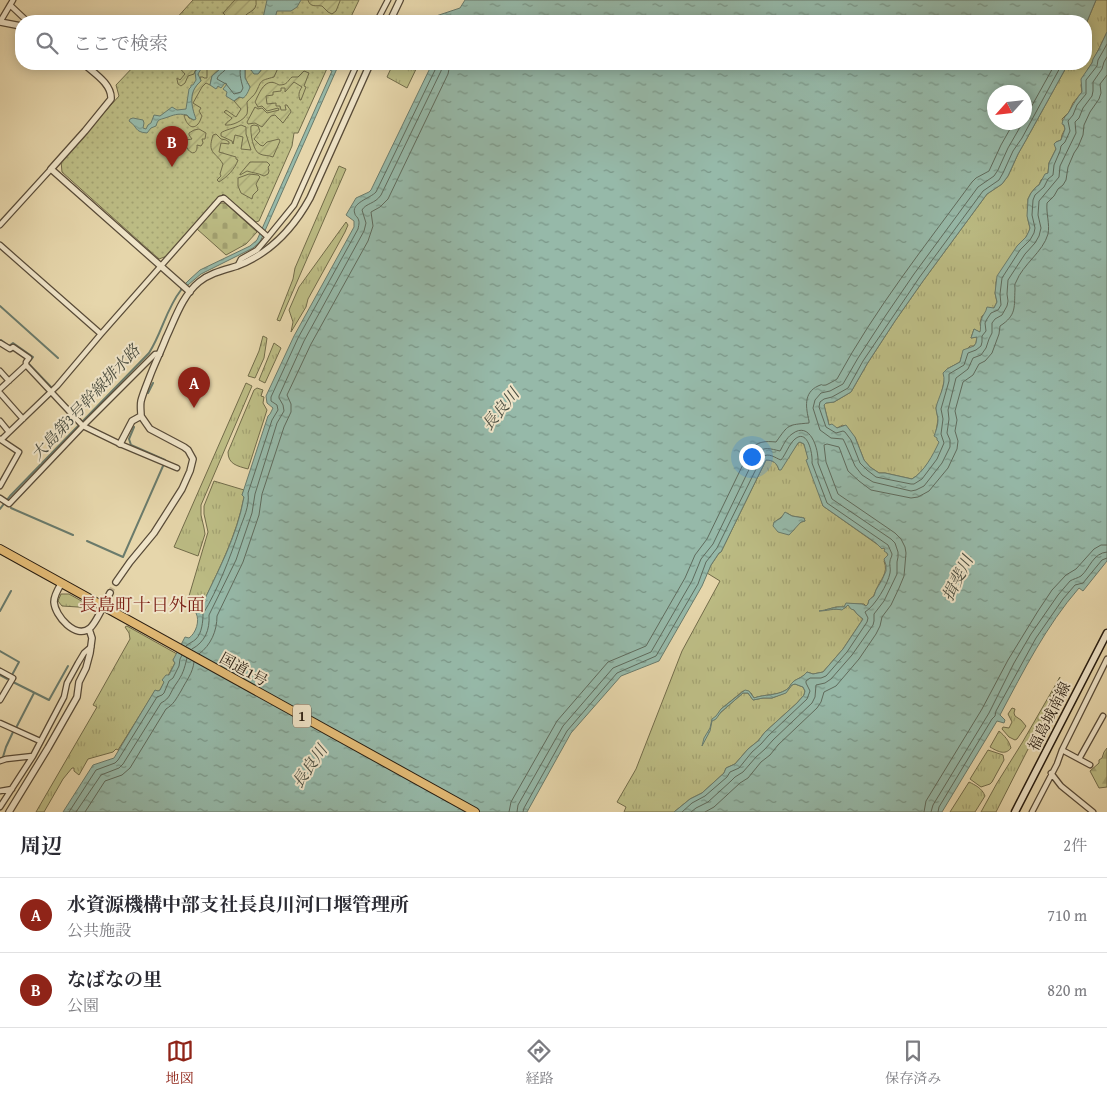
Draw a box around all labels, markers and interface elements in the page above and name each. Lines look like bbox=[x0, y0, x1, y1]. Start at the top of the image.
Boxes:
search box bbox=[15, 15, 1092, 70]
icon: search bbox=[33, 29, 61, 57]
text: ここで検索 bbox=[73, 29, 168, 57]
north arrow bbox=[987, 85, 1032, 130]
pin: B bbox=[156, 126, 188, 167]
water label: 大島第3号幹線排水路 bbox=[25, 338, 146, 465]
pin: A bbox=[178, 367, 210, 408]
water label: 長良川 bbox=[476, 381, 526, 435]
your location bbox=[739, 444, 765, 470]
water label: 揖斐川 bbox=[935, 549, 979, 605]
district label: 長島町十日外面 bbox=[79, 591, 205, 618]
street label: 国道1号 bbox=[216, 647, 272, 691]
street label: 福島城南線 bbox=[1023, 678, 1075, 754]
road number: 1 bbox=[293, 704, 311, 728]
water label: 長良川 bbox=[285, 738, 334, 793]
text: 周辺 bbox=[20, 830, 62, 861]
text: 2件 bbox=[1063, 833, 1087, 857]
text: 水資源機構中部支社長良川河口堰管理所 bbox=[67, 890, 409, 918]
text: A bbox=[31, 903, 41, 927]
text: 710 m bbox=[1047, 903, 1087, 927]
text: 公共施設 bbox=[67, 918, 131, 942]
text: なばなの里 bbox=[67, 965, 162, 993]
text: B bbox=[31, 978, 41, 1002]
text: 820 m bbox=[1047, 978, 1087, 1002]
text: 公園 bbox=[67, 993, 99, 1017]
tab: 地図 bbox=[166, 1037, 194, 1088]
tab: 経路 bbox=[525, 1037, 553, 1088]
tab: 保存済み bbox=[885, 1037, 941, 1088]

